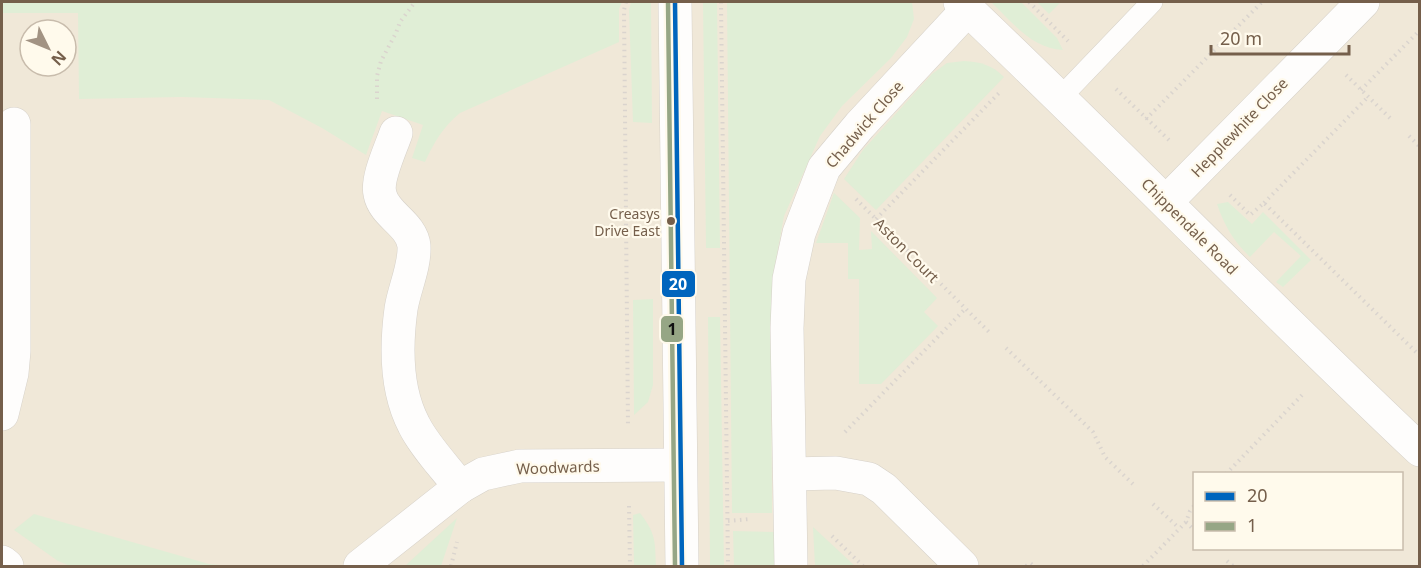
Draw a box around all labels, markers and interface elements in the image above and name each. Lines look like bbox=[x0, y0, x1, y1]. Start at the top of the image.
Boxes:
north arrow bbox=[18, 18, 78, 78]
scale bar bbox=[1211, 18, 1349, 56]
text: 20 m bbox=[1220, 26, 1262, 50]
text: N bbox=[46, 46, 71, 70]
street label: Hepplewhite Close bbox=[1186, 73, 1292, 181]
street label: Chadwick Close bbox=[821, 76, 907, 172]
street label: Chippendale Road bbox=[1137, 173, 1243, 279]
place label: Creasys Drive East bbox=[594, 204, 660, 240]
street label: Aston Court bbox=[870, 213, 944, 287]
marker: Creasys Drive East bbox=[665, 215, 677, 227]
line badge: 20 bbox=[661, 270, 696, 298]
text: 20 bbox=[669, 273, 687, 295]
line badge: 1 bbox=[660, 315, 684, 343]
text: 1 bbox=[667, 318, 677, 340]
street label: Woodwards bbox=[516, 456, 600, 478]
legend bbox=[1193, 472, 1403, 550]
text: 20 bbox=[1247, 483, 1268, 507]
text: 1 bbox=[1247, 513, 1257, 537]

